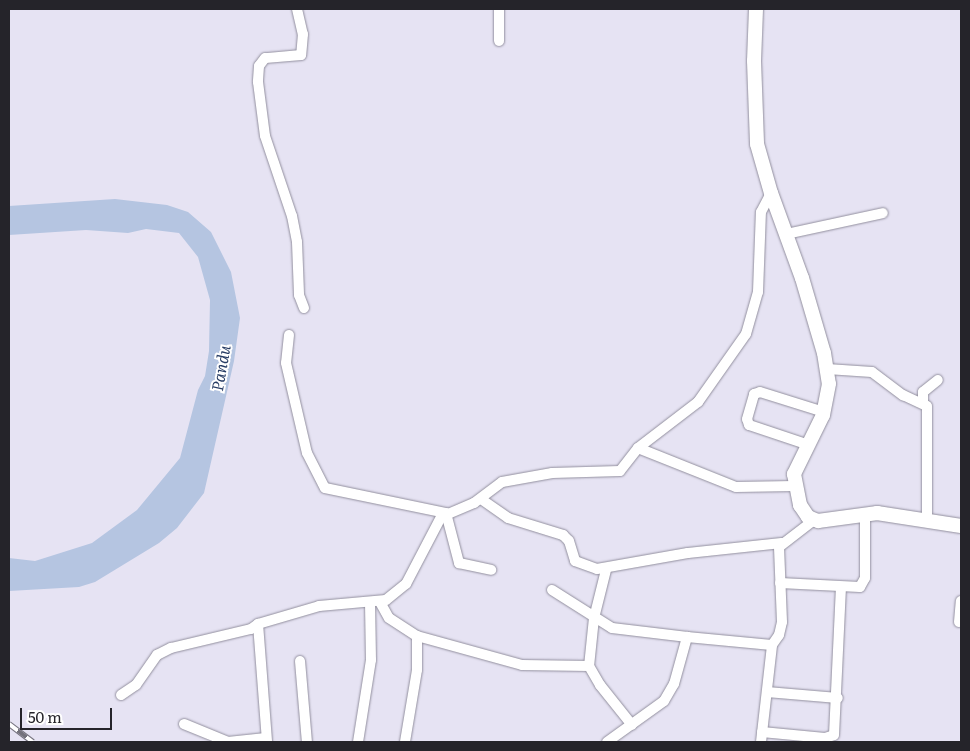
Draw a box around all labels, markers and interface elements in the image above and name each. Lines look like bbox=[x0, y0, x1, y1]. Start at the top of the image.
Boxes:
water label: Pandu bbox=[207, 343, 233, 393]
scale bar bbox=[22, 698, 115, 730]
text: 50 m bbox=[28, 705, 62, 728]

